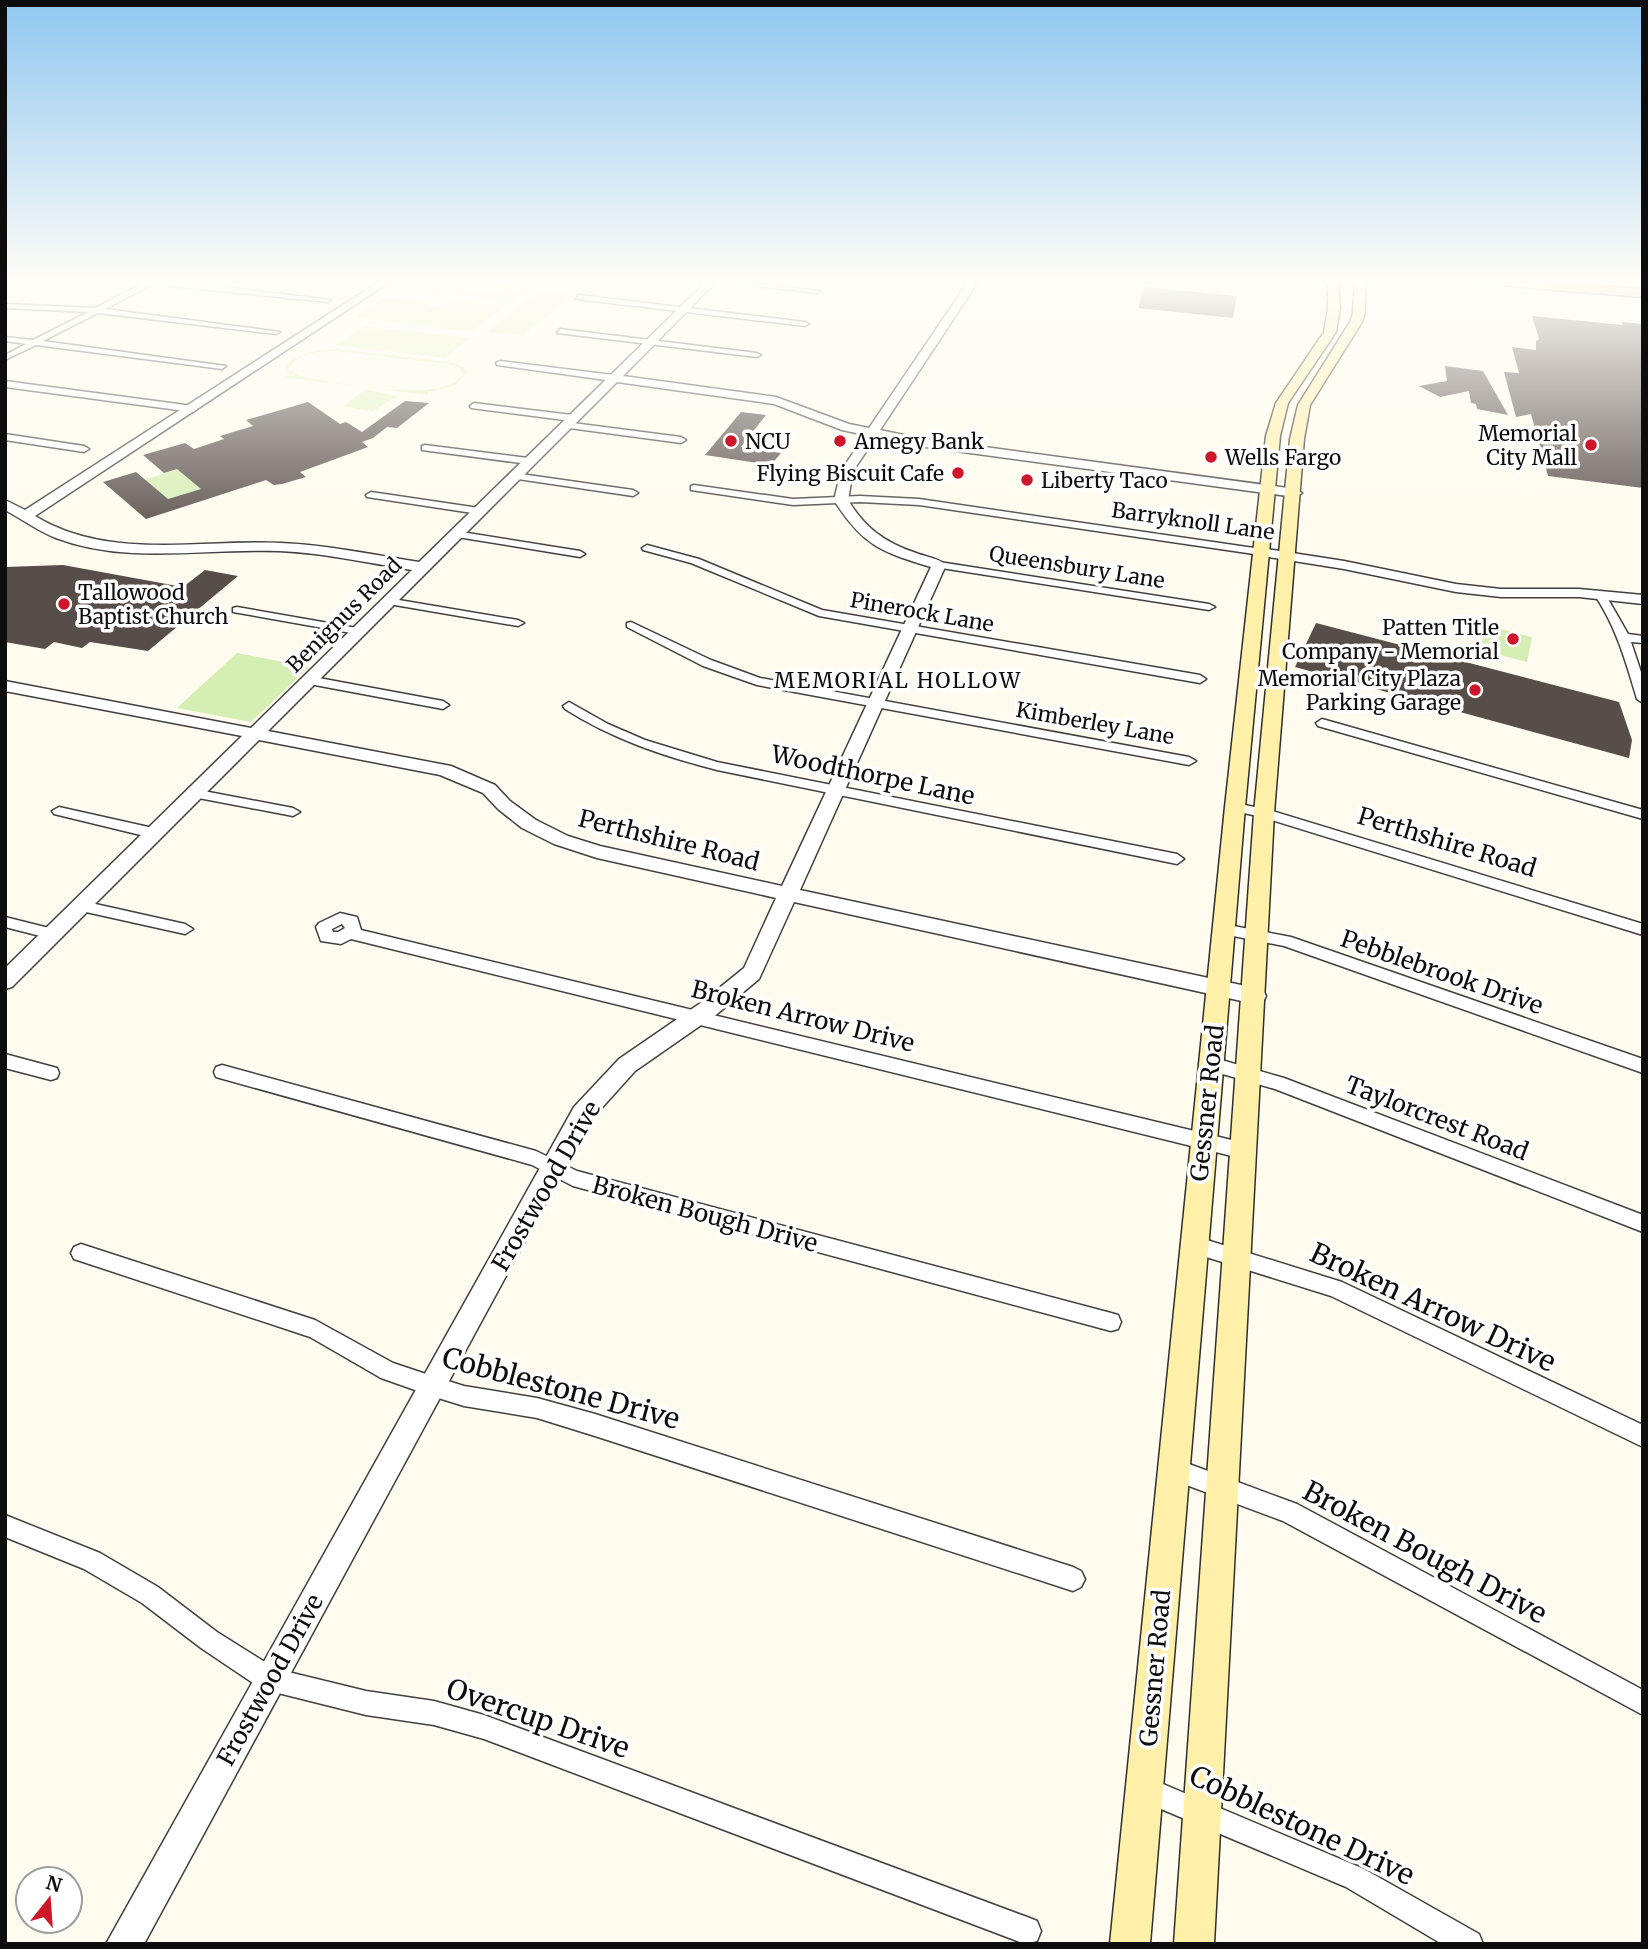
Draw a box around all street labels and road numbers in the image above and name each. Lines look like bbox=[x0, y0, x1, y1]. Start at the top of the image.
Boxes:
street label: Barryknoll Lane bbox=[1110, 496, 1276, 546]
street label: Queensbury Lane bbox=[987, 540, 1167, 594]
street label: Benignus Road bbox=[281, 552, 407, 678]
street label: Pinerock Lane bbox=[848, 586, 996, 638]
street label: Kimberley Lane bbox=[1014, 696, 1176, 750]
street label: Woodthorpe Lane bbox=[768, 738, 977, 812]
street label: Perthshire Road bbox=[1354, 800, 1540, 884]
street label: Perthshire Road bbox=[575, 803, 763, 877]
street label: Pebblebrook Drive bbox=[1337, 923, 1547, 1021]
street label: Broken Arrow Drive bbox=[688, 973, 918, 1059]
street label: Gessner Road bbox=[1183, 1023, 1231, 1183]
street label: Taylorcrest Road bbox=[1341, 1069, 1533, 1167]
street label: Frostwood Drive bbox=[485, 1095, 607, 1277]
street label: Broken Bough Drive bbox=[589, 1169, 821, 1259]
street label: Broken Arrow Drive bbox=[1304, 1234, 1562, 1380]
street label: Cobblestone Drive bbox=[438, 1339, 684, 1437]
street label: Broken Bough Drive bbox=[1297, 1473, 1553, 1631]
street label: Gessner Road bbox=[1133, 1588, 1177, 1748]
street label: Frostwood Drive bbox=[210, 1589, 330, 1771]
street label: Overcup Drive bbox=[442, 1670, 634, 1766]
street label: Cobblestone Drive bbox=[1184, 1757, 1420, 1893]

